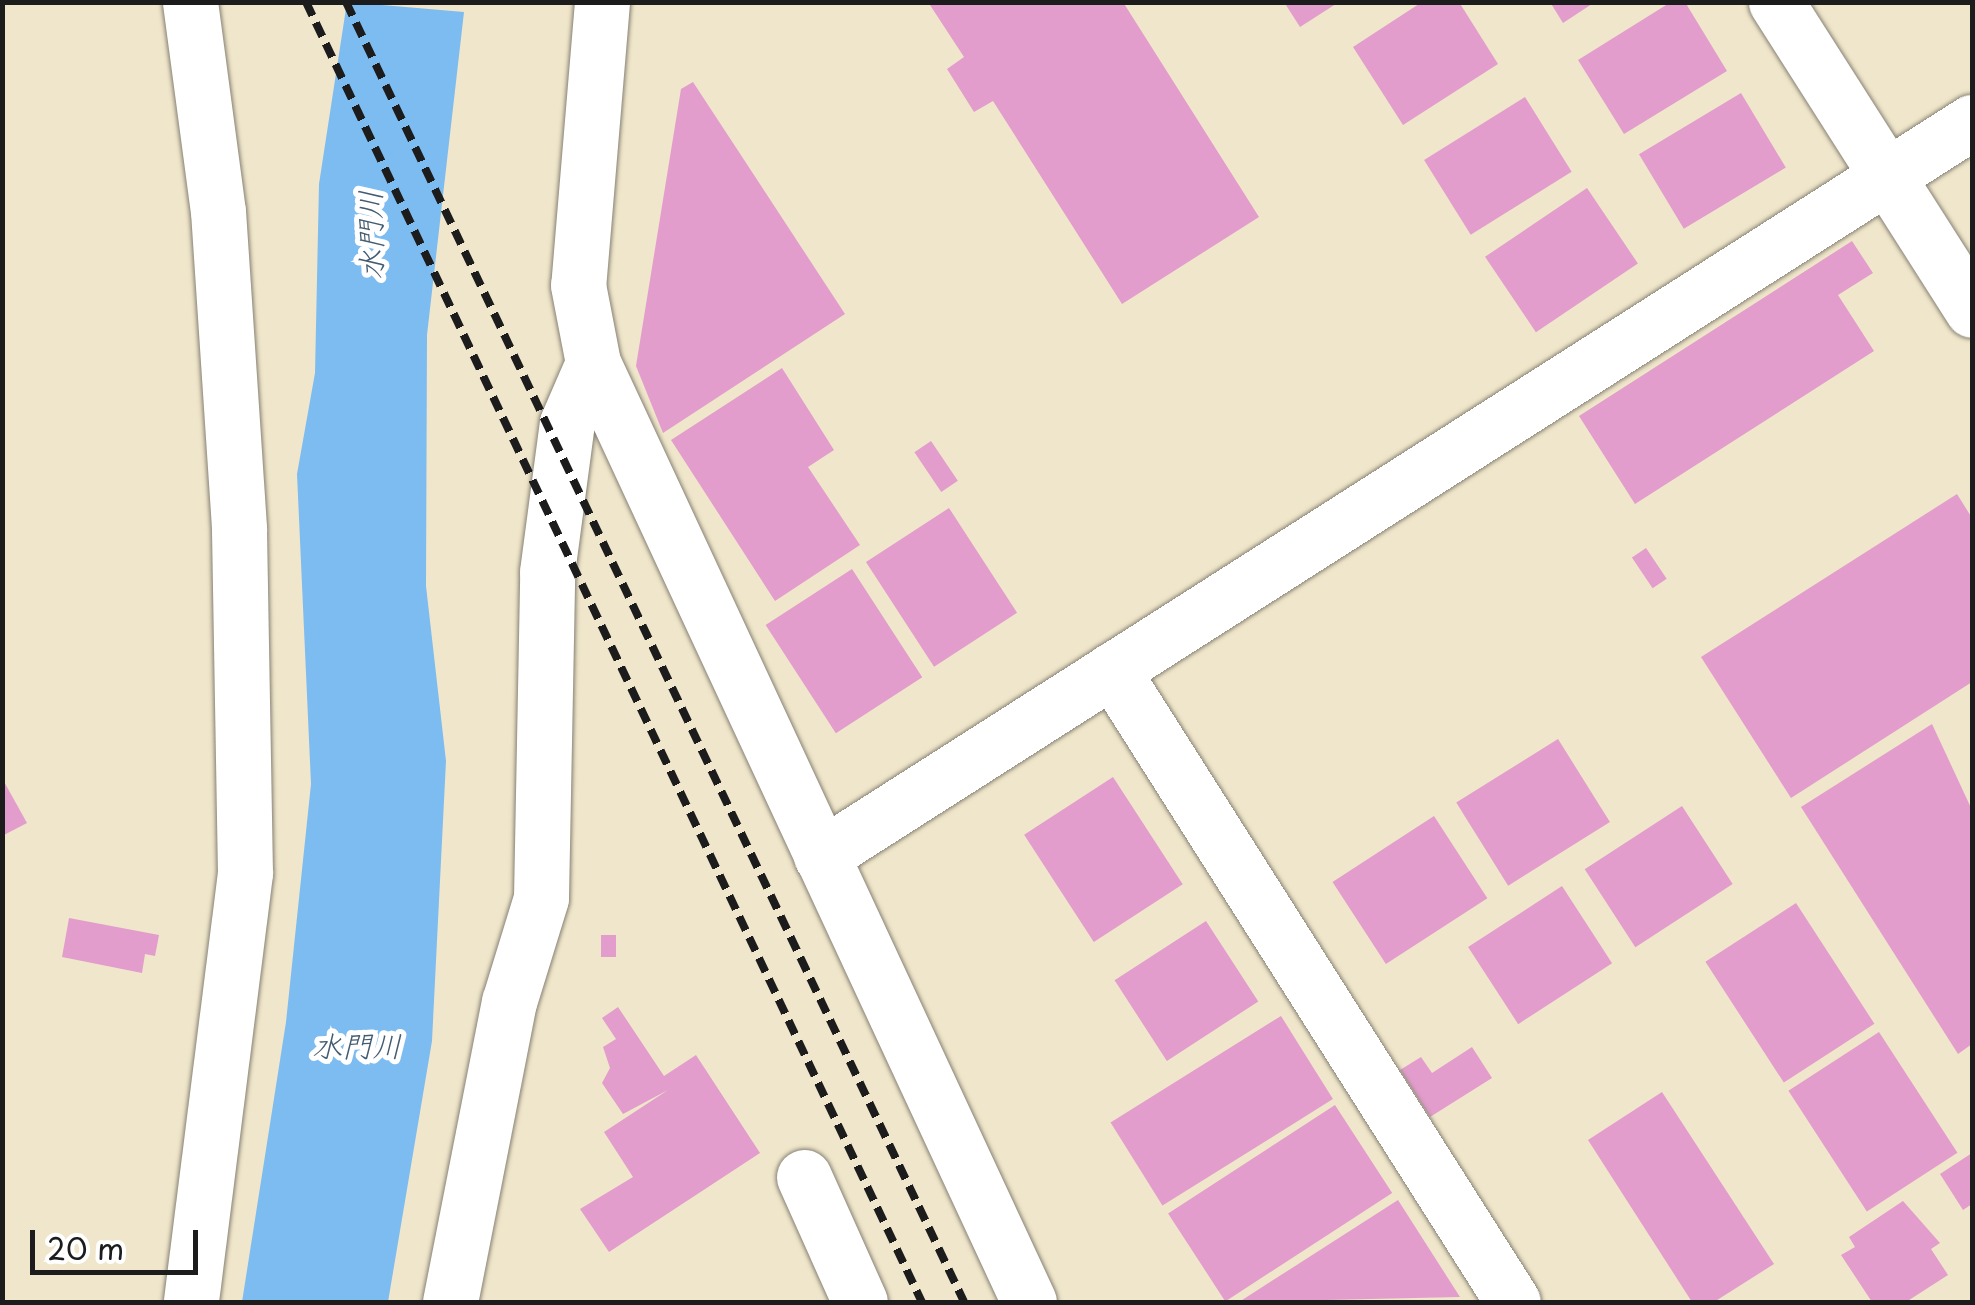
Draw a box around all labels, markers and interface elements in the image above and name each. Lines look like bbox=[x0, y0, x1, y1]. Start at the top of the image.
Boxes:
water label: 水門川 bbox=[351, 190, 389, 280]
water label: 水門川 bbox=[312, 1027, 402, 1063]
scale bar bbox=[35, 1210, 202, 1272]
text: 20 m bbox=[47, 1225, 124, 1270]

